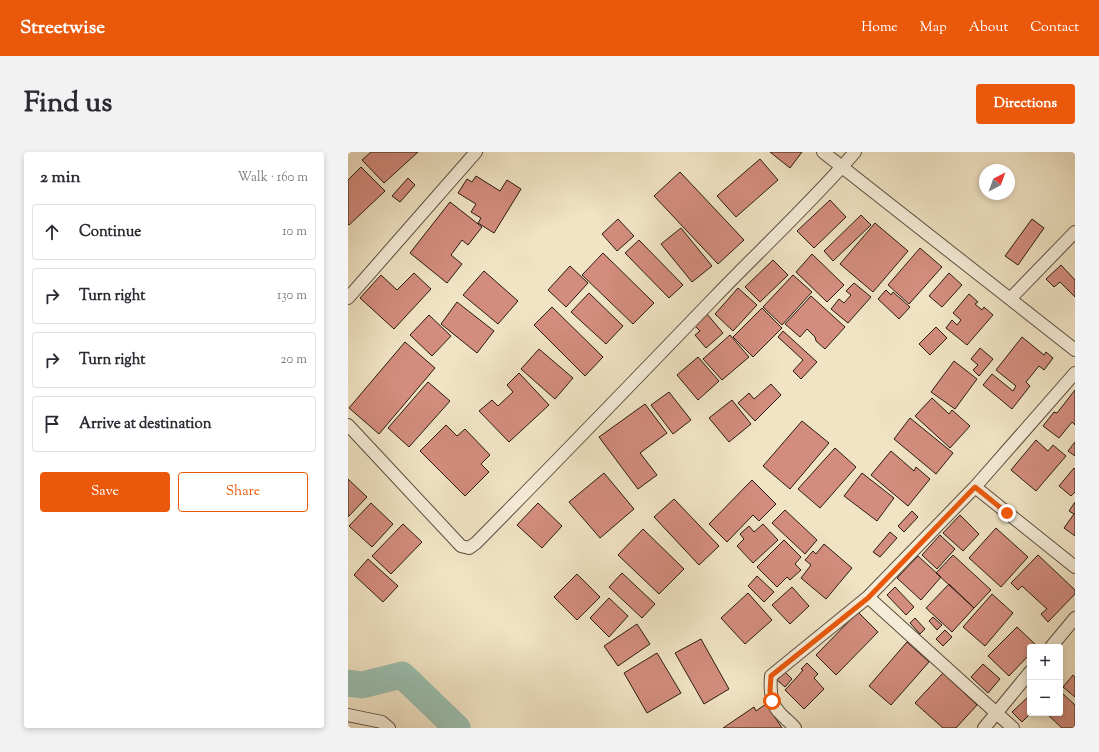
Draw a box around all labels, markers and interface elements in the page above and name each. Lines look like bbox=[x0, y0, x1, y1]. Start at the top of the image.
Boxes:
text: Streetwise bbox=[20, 15, 105, 42]
text: Home bbox=[861, 18, 898, 38]
text: Map bbox=[920, 18, 947, 38]
text: About bbox=[969, 18, 1008, 38]
text: Contact bbox=[1030, 18, 1079, 38]
text: Find us bbox=[24, 84, 112, 124]
button: Directions bbox=[976, 84, 1075, 124]
north arrow bbox=[979, 164, 1015, 200]
text: 2 min bbox=[40, 166, 81, 190]
text: Walk · 160 m bbox=[237, 169, 308, 187]
icon: ahead bbox=[41, 221, 63, 243]
text: Continue bbox=[79, 222, 141, 243]
text: 10 m bbox=[282, 223, 307, 241]
icon: right bbox=[41, 285, 63, 307]
text: Turn right bbox=[79, 286, 145, 307]
text: 130 m bbox=[277, 287, 307, 305]
icon: right bbox=[41, 349, 63, 371]
text: Turn right bbox=[79, 350, 145, 371]
text: 20 m bbox=[281, 351, 307, 369]
icon: arrive bbox=[41, 413, 63, 435]
text: Arrive at destination bbox=[79, 414, 212, 435]
button: Save bbox=[40, 472, 170, 512]
button: Share bbox=[178, 472, 308, 512]
route end bbox=[998, 504, 1016, 522]
map controls bbox=[1027, 644, 1063, 716]
button: + bbox=[1027, 644, 1063, 680]
button: − bbox=[1027, 680, 1063, 716]
route start bbox=[763, 692, 781, 710]

